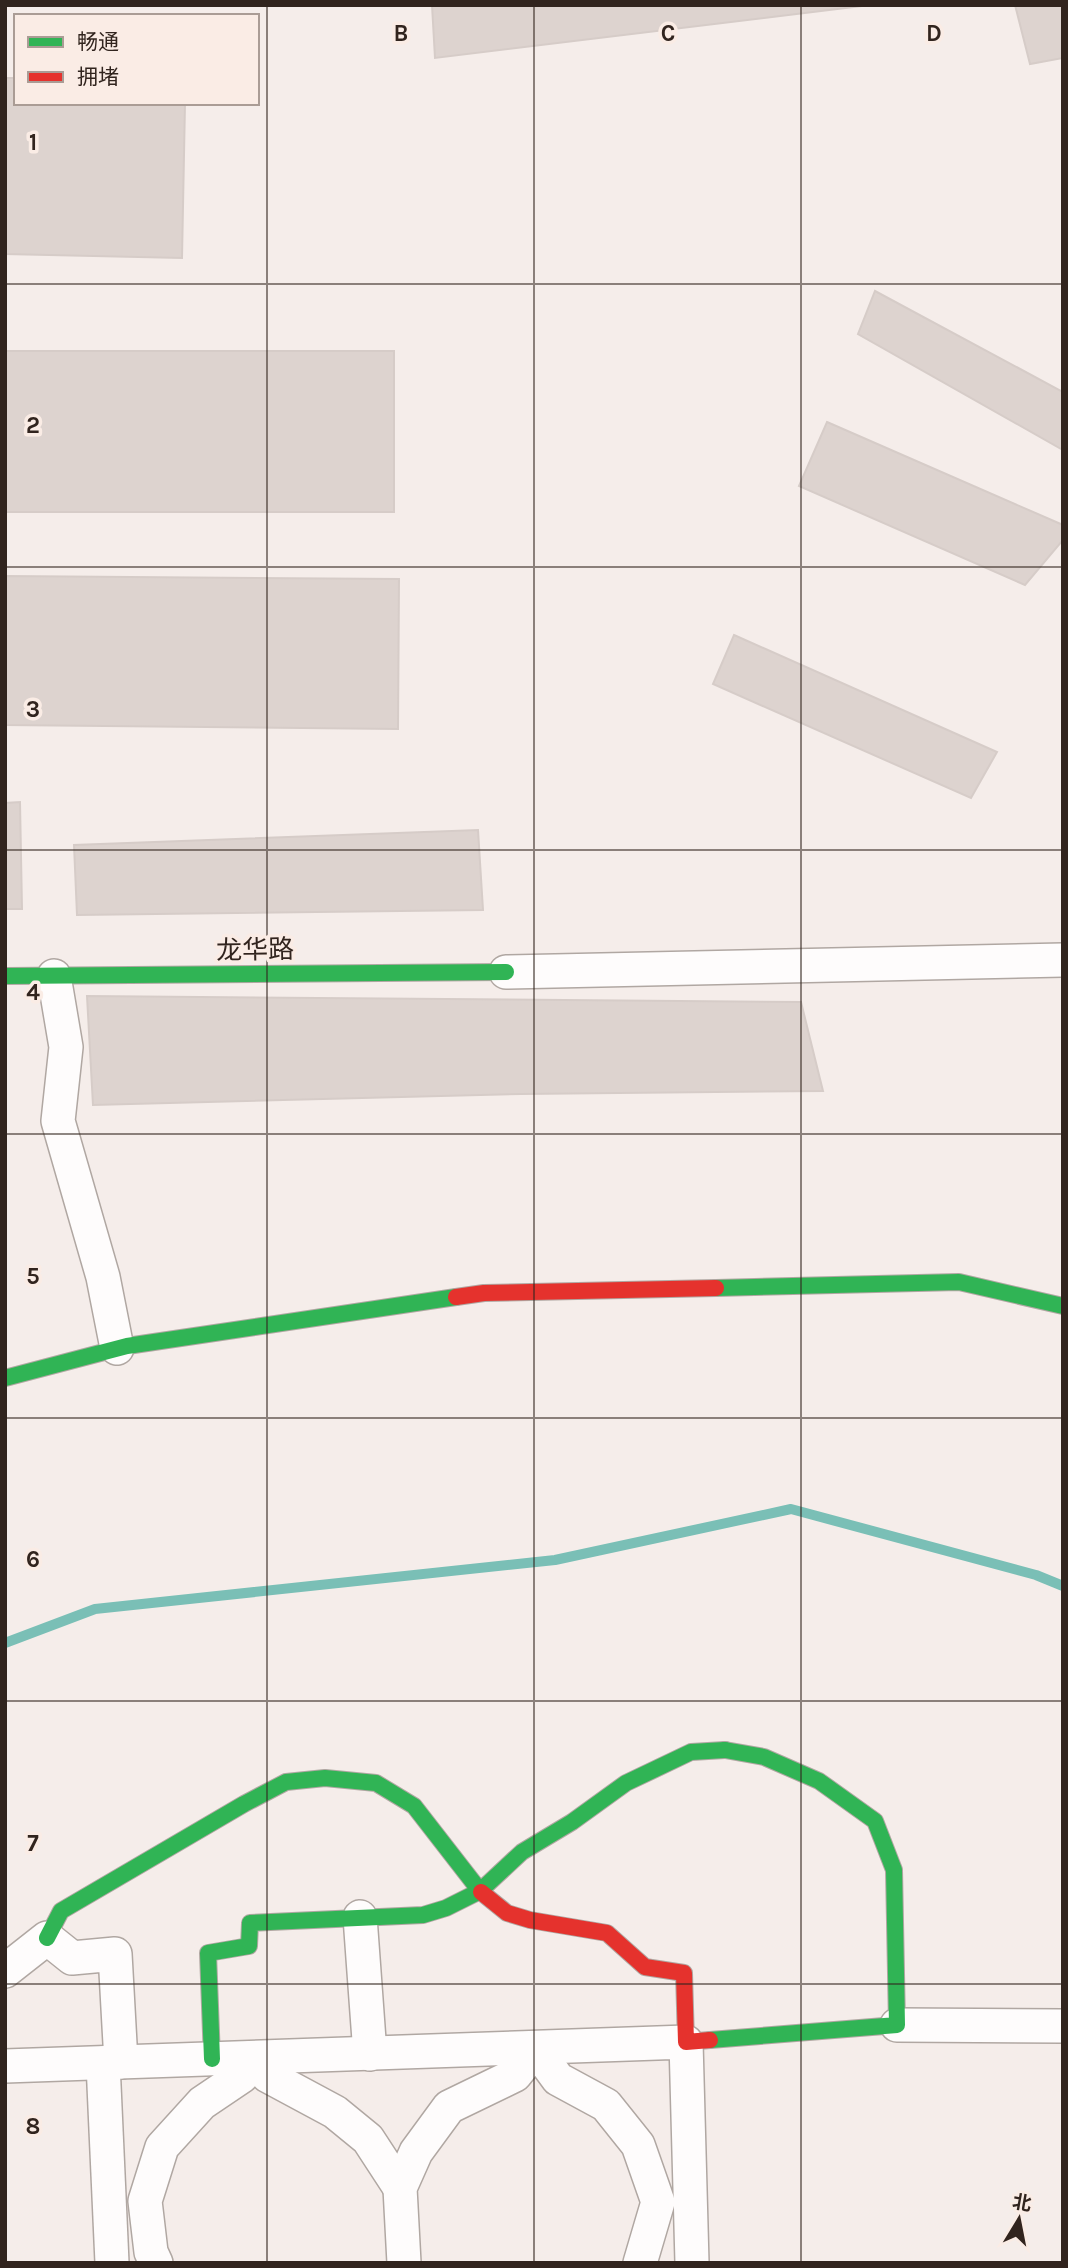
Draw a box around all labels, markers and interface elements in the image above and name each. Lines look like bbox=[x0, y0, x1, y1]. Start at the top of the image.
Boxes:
legend bbox=[14, 14, 259, 105]
text: B bbox=[394, 20, 408, 47]
text: C bbox=[661, 20, 675, 47]
text: D bbox=[926, 20, 942, 47]
text: 畅通 bbox=[77, 30, 119, 54]
text: 拥堵 bbox=[77, 65, 119, 89]
text: 1 bbox=[29, 129, 37, 156]
text: 2 bbox=[26, 412, 40, 439]
text: 3 bbox=[26, 696, 40, 723]
street label: 龙华路 bbox=[216, 934, 294, 966]
text: 4 bbox=[26, 979, 40, 1006]
text: 5 bbox=[26, 1263, 40, 1290]
text: 6 bbox=[26, 1546, 40, 1573]
text: 7 bbox=[27, 1830, 39, 1857]
text: 8 bbox=[26, 2113, 40, 2140]
north arrow bbox=[984, 2184, 1054, 2254]
text: 北 bbox=[1011, 2191, 1033, 2216]

